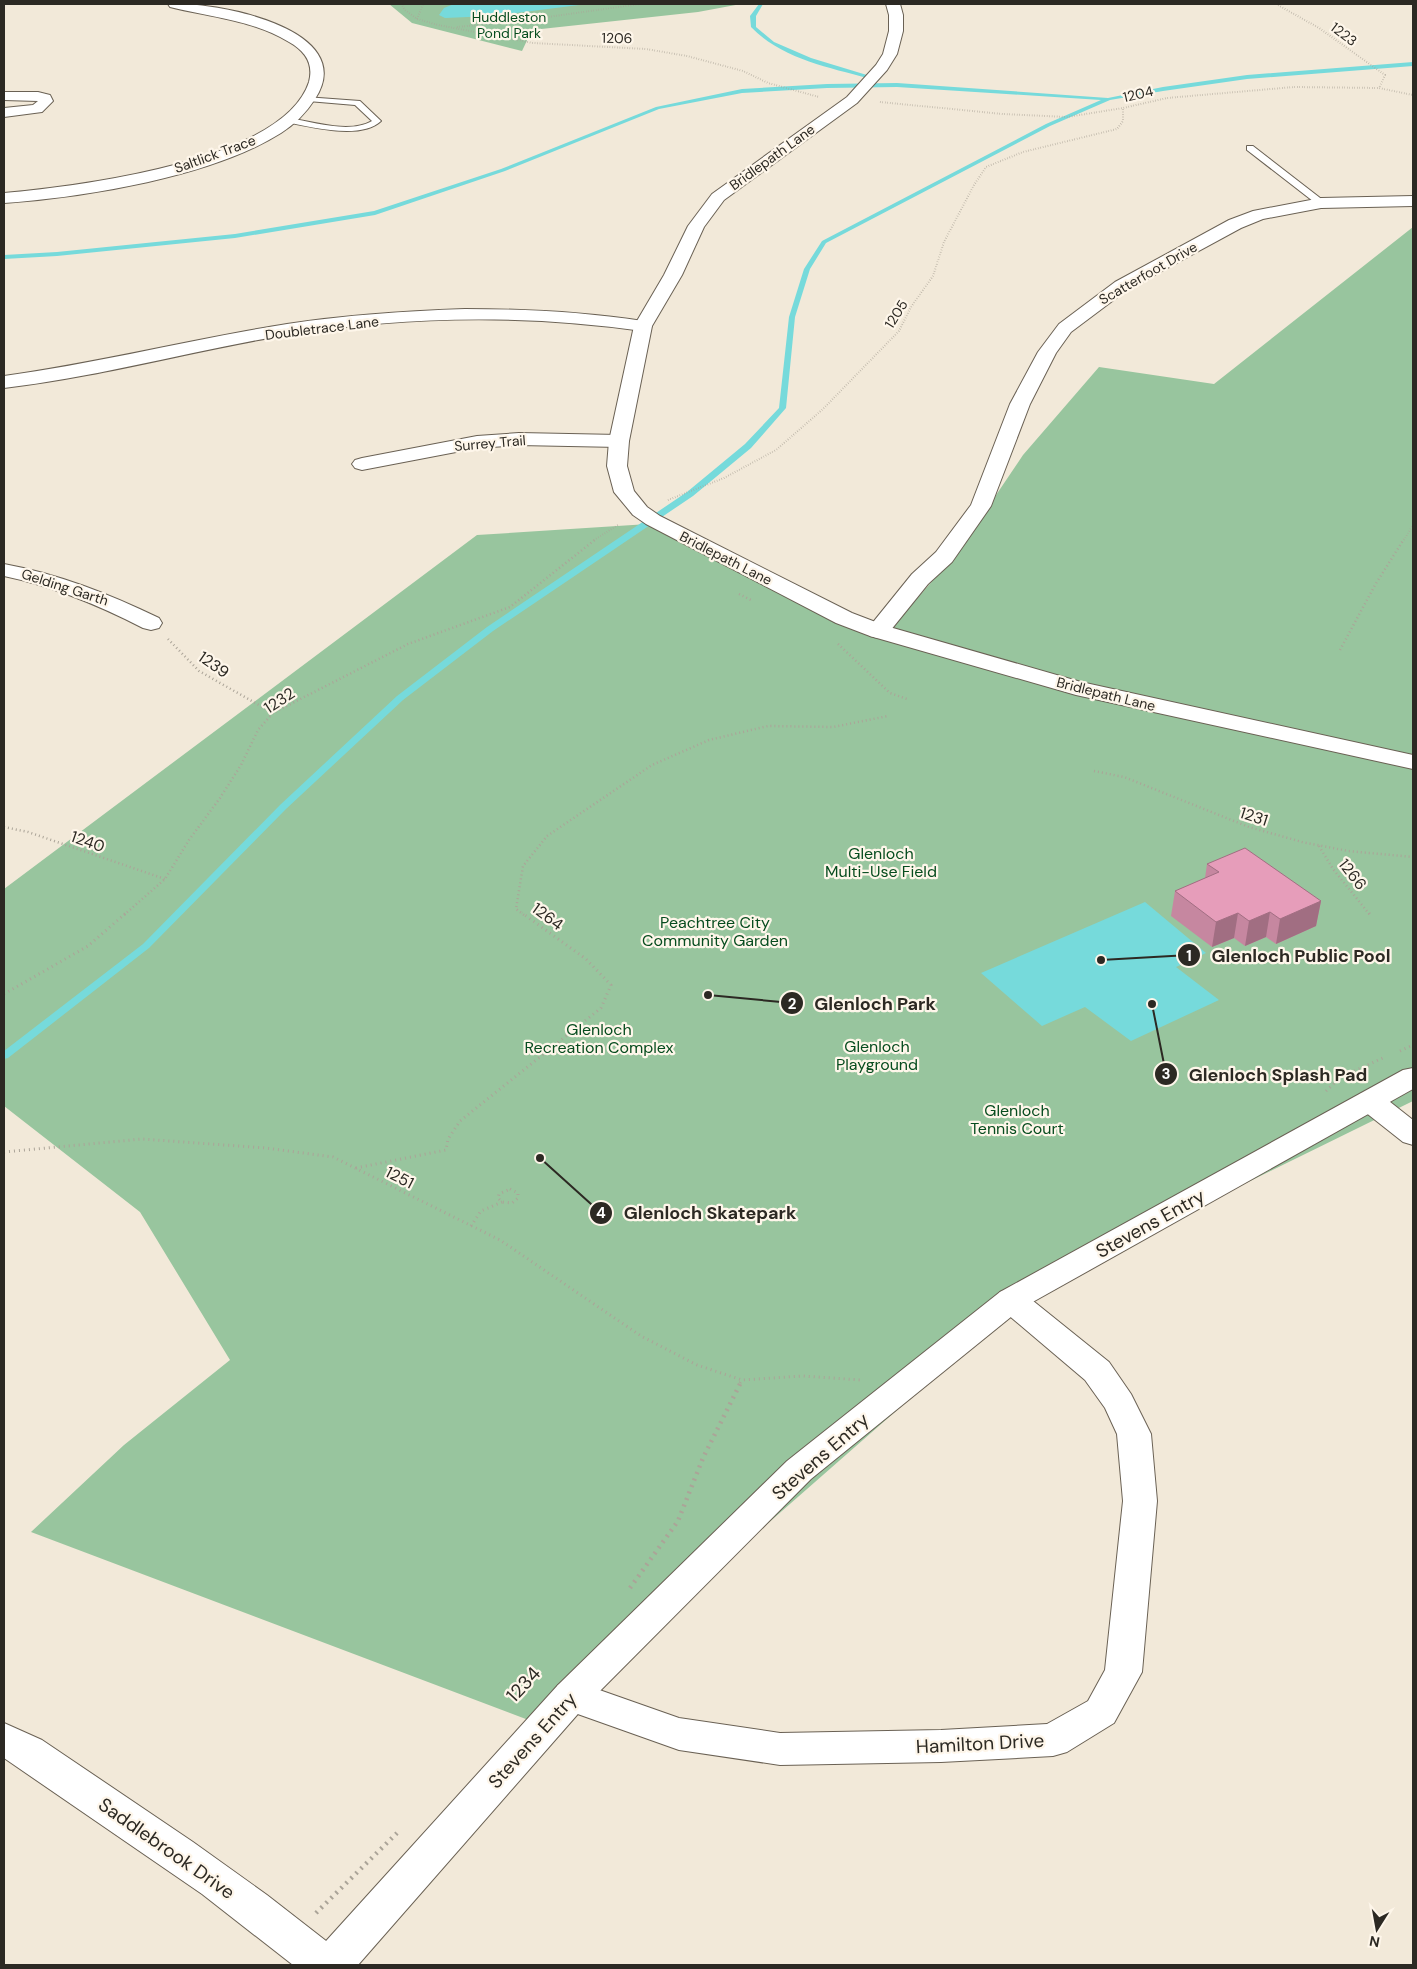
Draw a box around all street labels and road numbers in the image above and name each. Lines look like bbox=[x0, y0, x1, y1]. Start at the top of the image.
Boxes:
street label: 1223 bbox=[1327, 18, 1361, 50]
street label: 1206 bbox=[602, 29, 632, 47]
street label: 1204 bbox=[1121, 82, 1155, 106]
street label: Bridlepath Lane bbox=[726, 120, 818, 194]
street label: Saltlick Trace bbox=[172, 131, 258, 177]
street label: Scatterfoot Drive bbox=[1096, 238, 1200, 308]
street label: 1205 bbox=[880, 296, 912, 332]
street label: Doubletrace Lane bbox=[264, 312, 380, 344]
street label: Surrey Trail bbox=[453, 431, 527, 455]
street label: Bridlepath Lane bbox=[677, 527, 775, 589]
street label: Gelding Garth bbox=[19, 564, 111, 610]
street label: 1239 bbox=[194, 646, 233, 683]
street label: Bridlepath Lane bbox=[1055, 673, 1157, 715]
street label: 1232 bbox=[260, 683, 299, 718]
street label: 1231 bbox=[1237, 802, 1271, 831]
street label: 1240 bbox=[68, 826, 108, 857]
street label: 1266 bbox=[1334, 854, 1371, 894]
street label: 1264 bbox=[528, 898, 568, 935]
street label: 1251 bbox=[382, 1162, 417, 1193]
street label: Stevens Entry bbox=[1091, 1183, 1210, 1264]
street label: Stevens Entry bbox=[766, 1407, 875, 1506]
street label: 1234 bbox=[501, 1661, 546, 1707]
street label: Stevens Entry bbox=[483, 1687, 582, 1794]
street label: Hamilton Drive bbox=[915, 1728, 1045, 1759]
street label: Saddlebrook Drive bbox=[94, 1792, 240, 1905]

